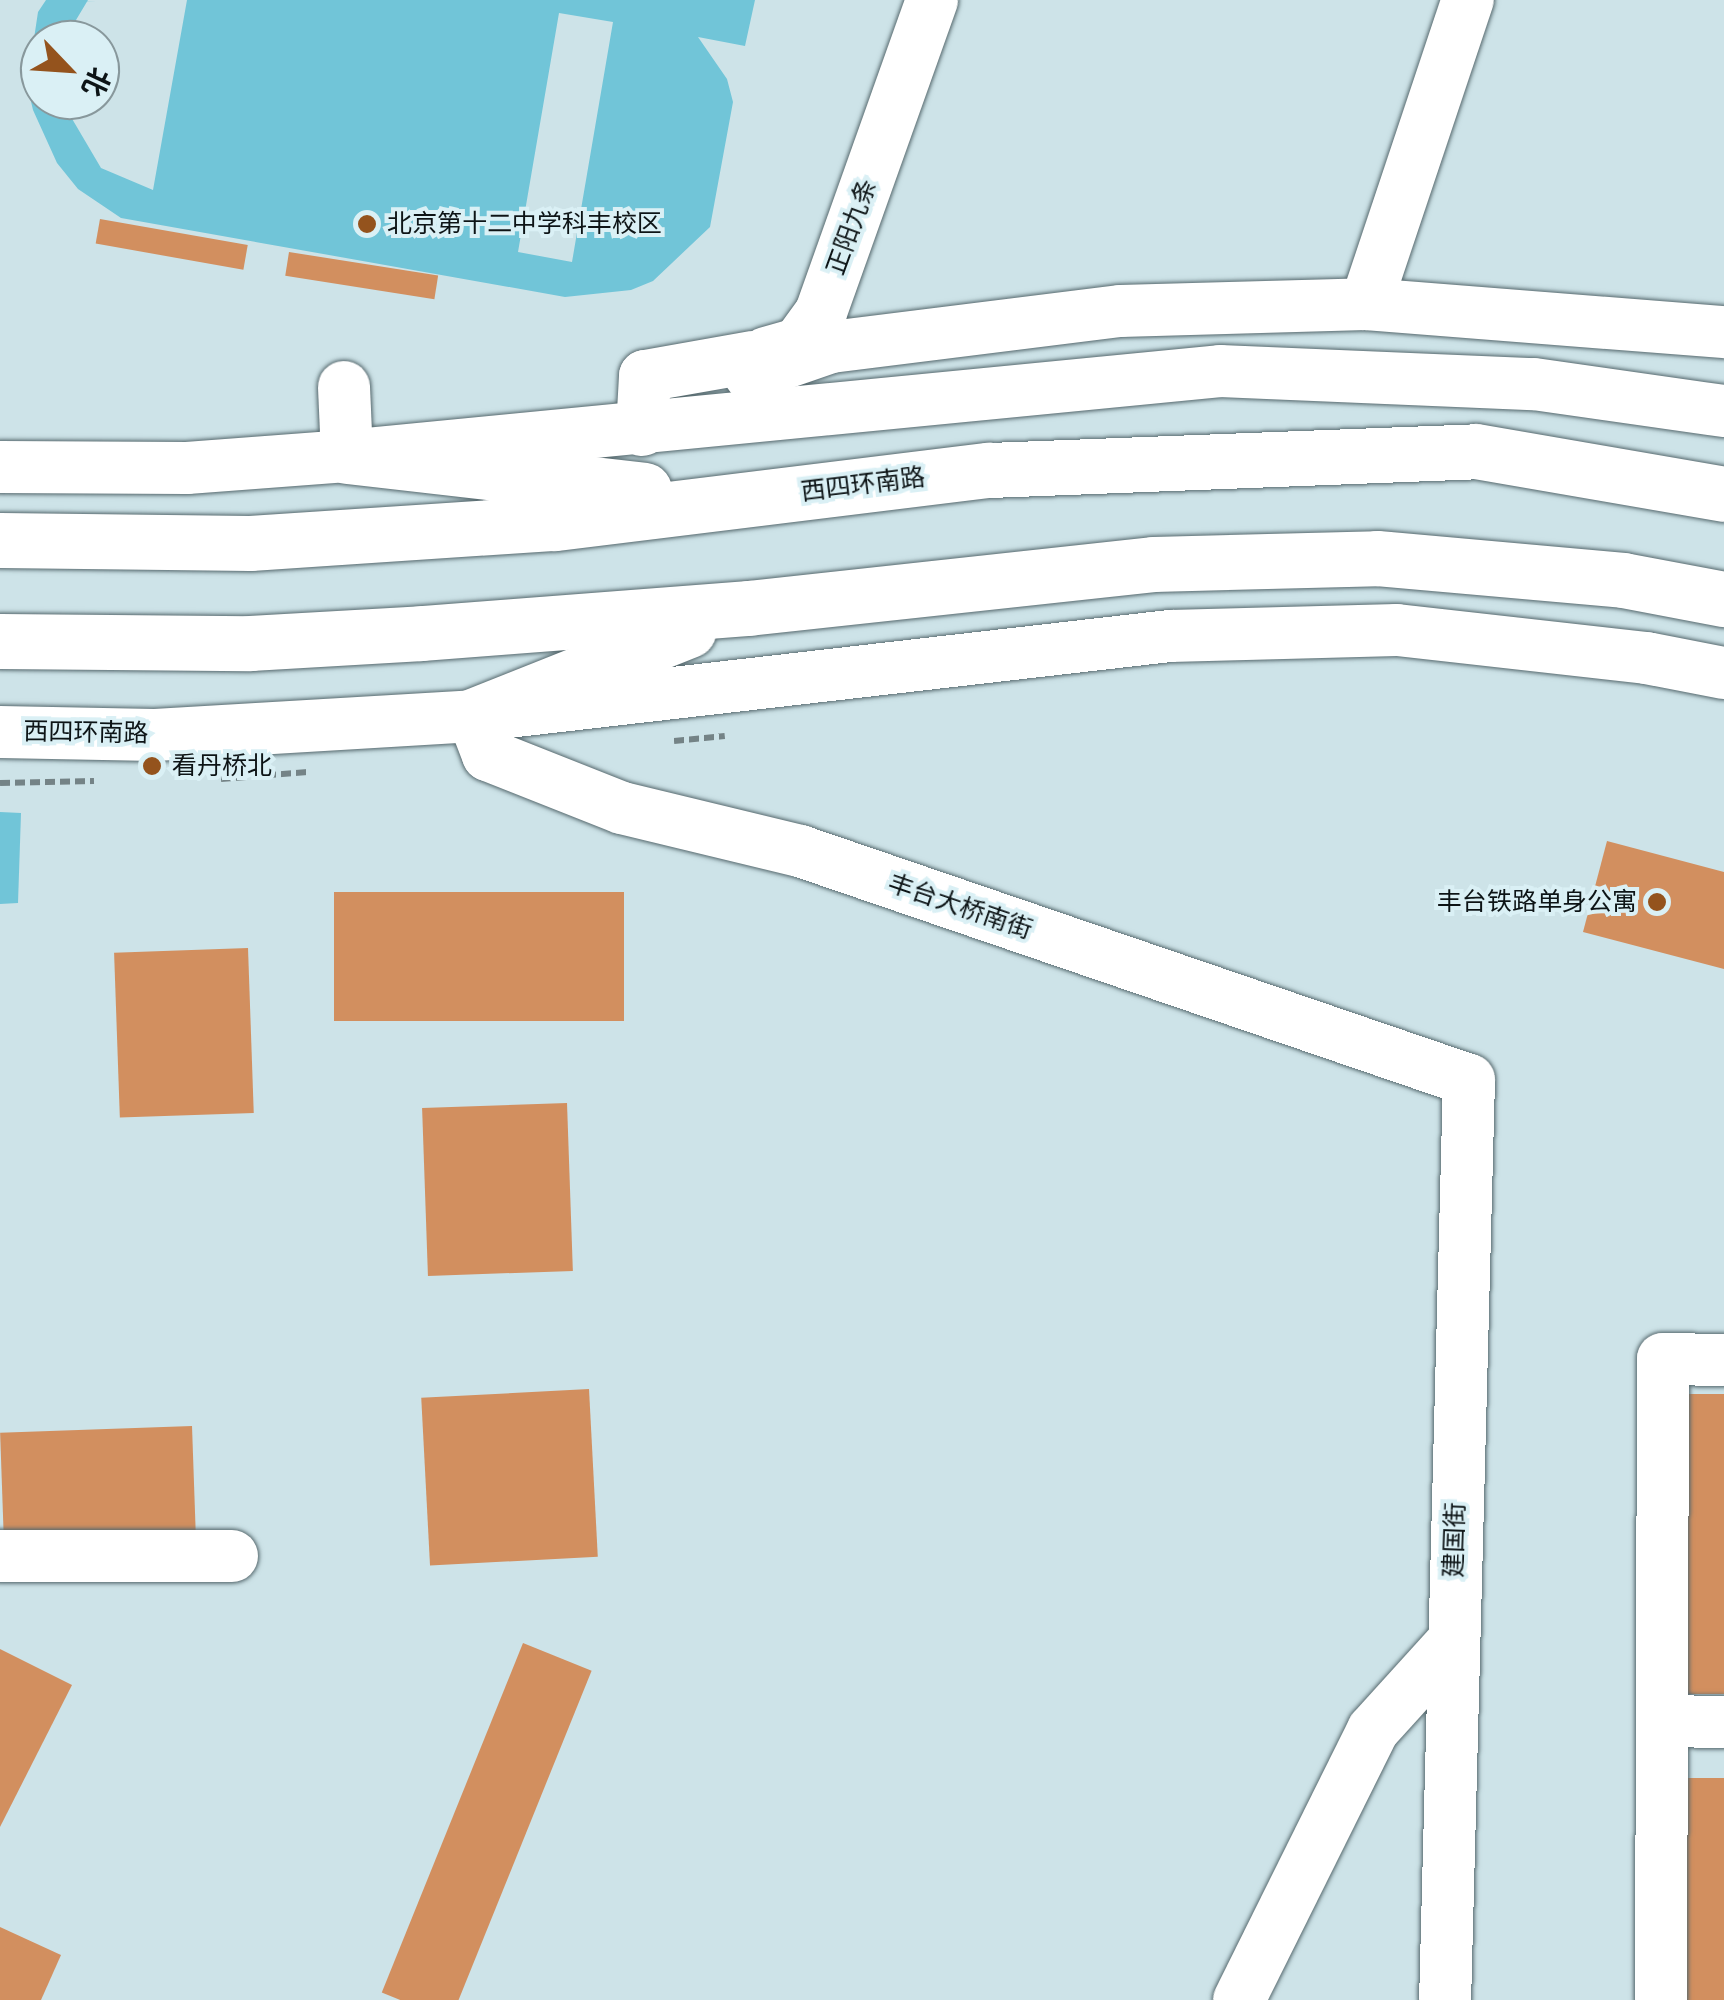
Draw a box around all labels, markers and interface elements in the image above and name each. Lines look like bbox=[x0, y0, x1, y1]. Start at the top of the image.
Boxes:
north arrow bbox=[20, 20, 120, 120]
text: 北 bbox=[74, 62, 117, 102]
street label: 正阳九条 bbox=[821, 175, 883, 279]
place label: 北京第十二中学科丰校区 bbox=[387, 209, 662, 239]
marker: 北京第十二中学科丰校区 bbox=[356, 213, 378, 235]
street label: 西四环南路 bbox=[799, 462, 927, 508]
street label: 西四环南路 bbox=[23, 717, 149, 749]
place label: 看丹桥北 bbox=[172, 751, 272, 781]
marker: 看丹桥北 bbox=[141, 755, 163, 777]
street label: 丰台大桥南街 bbox=[884, 868, 1036, 946]
place label: 丰台铁路单身公寓 bbox=[1437, 887, 1637, 917]
marker: 丰台铁路单身公寓 bbox=[1646, 891, 1668, 913]
street label: 建国街 bbox=[1439, 1502, 1471, 1578]

